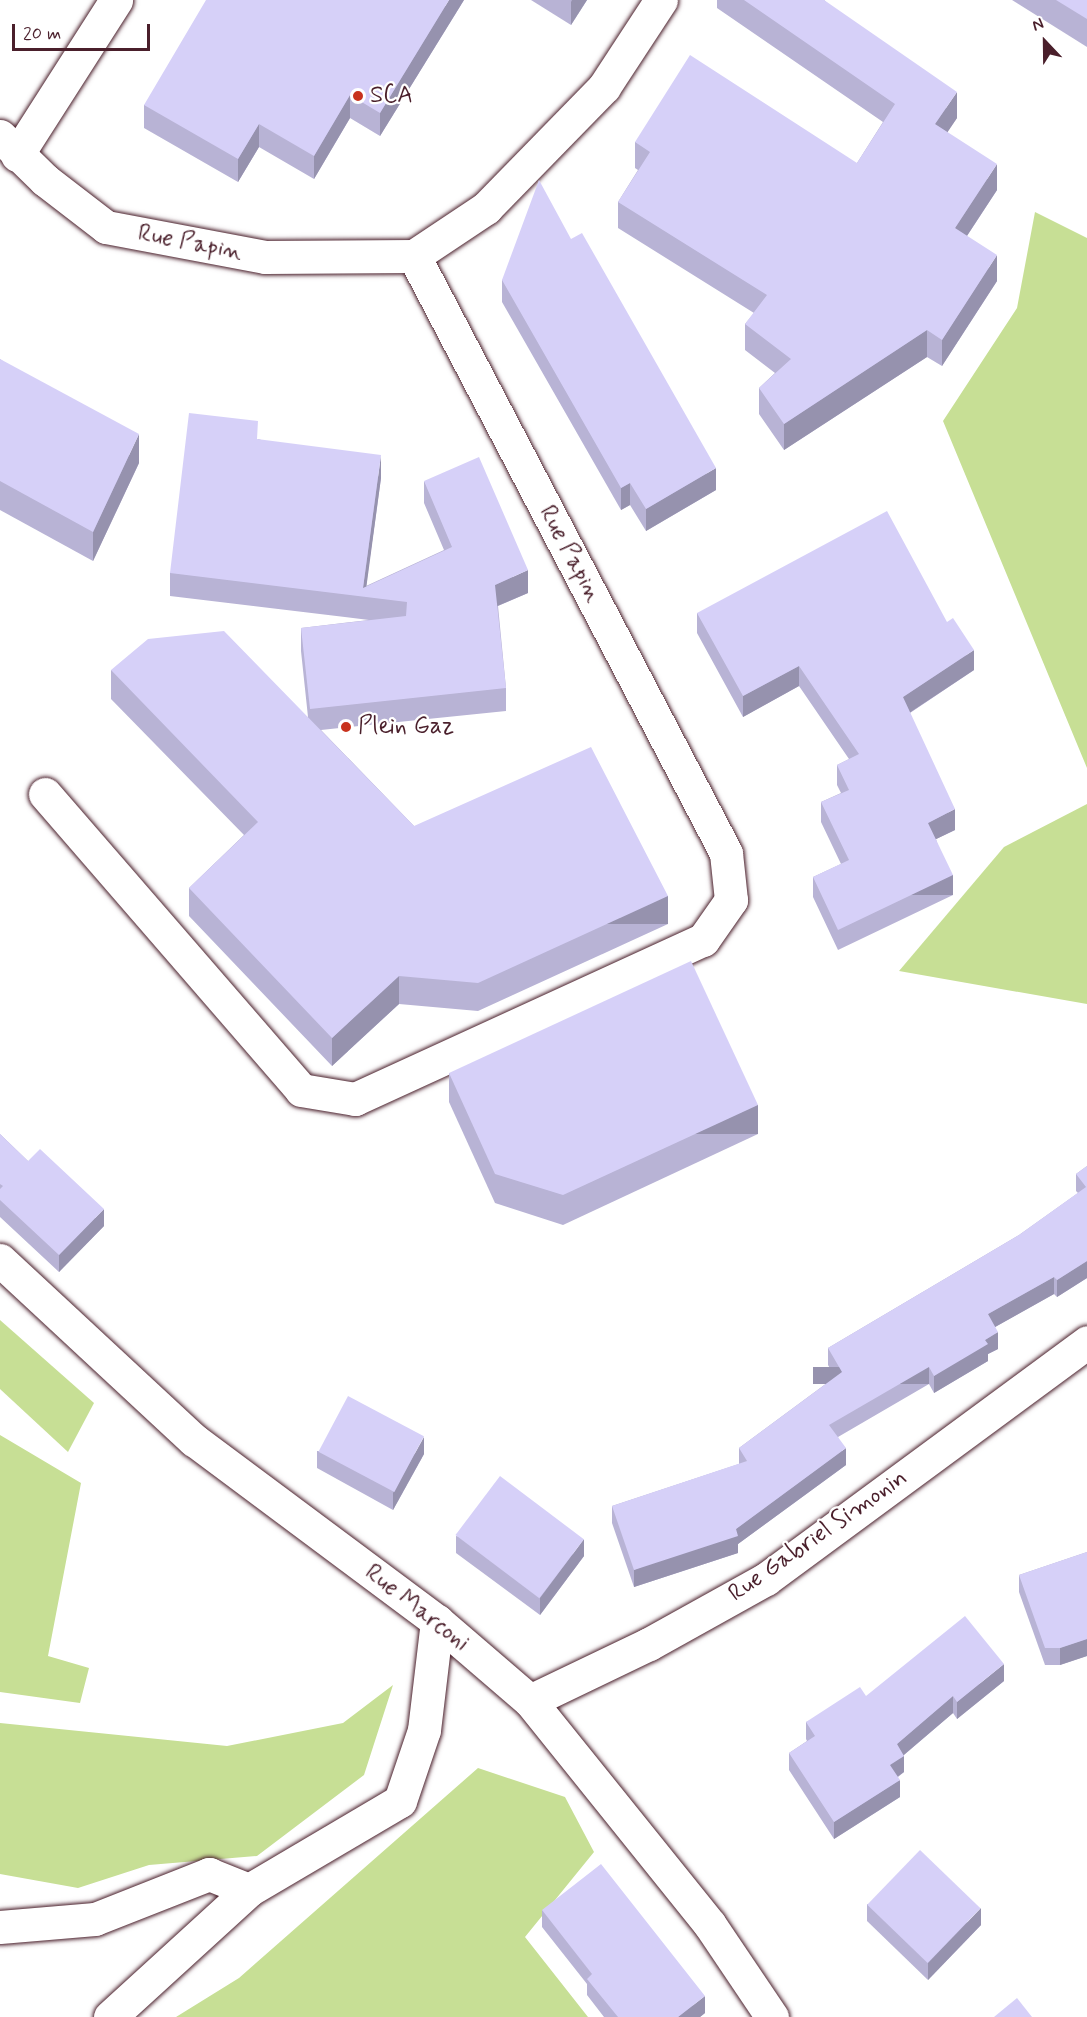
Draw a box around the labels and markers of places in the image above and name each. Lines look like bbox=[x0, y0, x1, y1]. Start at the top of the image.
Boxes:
place label: SCA bbox=[370, 82, 413, 110]
marker: SCA bbox=[351, 89, 365, 103]
place label: Plein Gaz bbox=[358, 713, 454, 741]
marker: Plein Gaz bbox=[339, 720, 353, 734]

